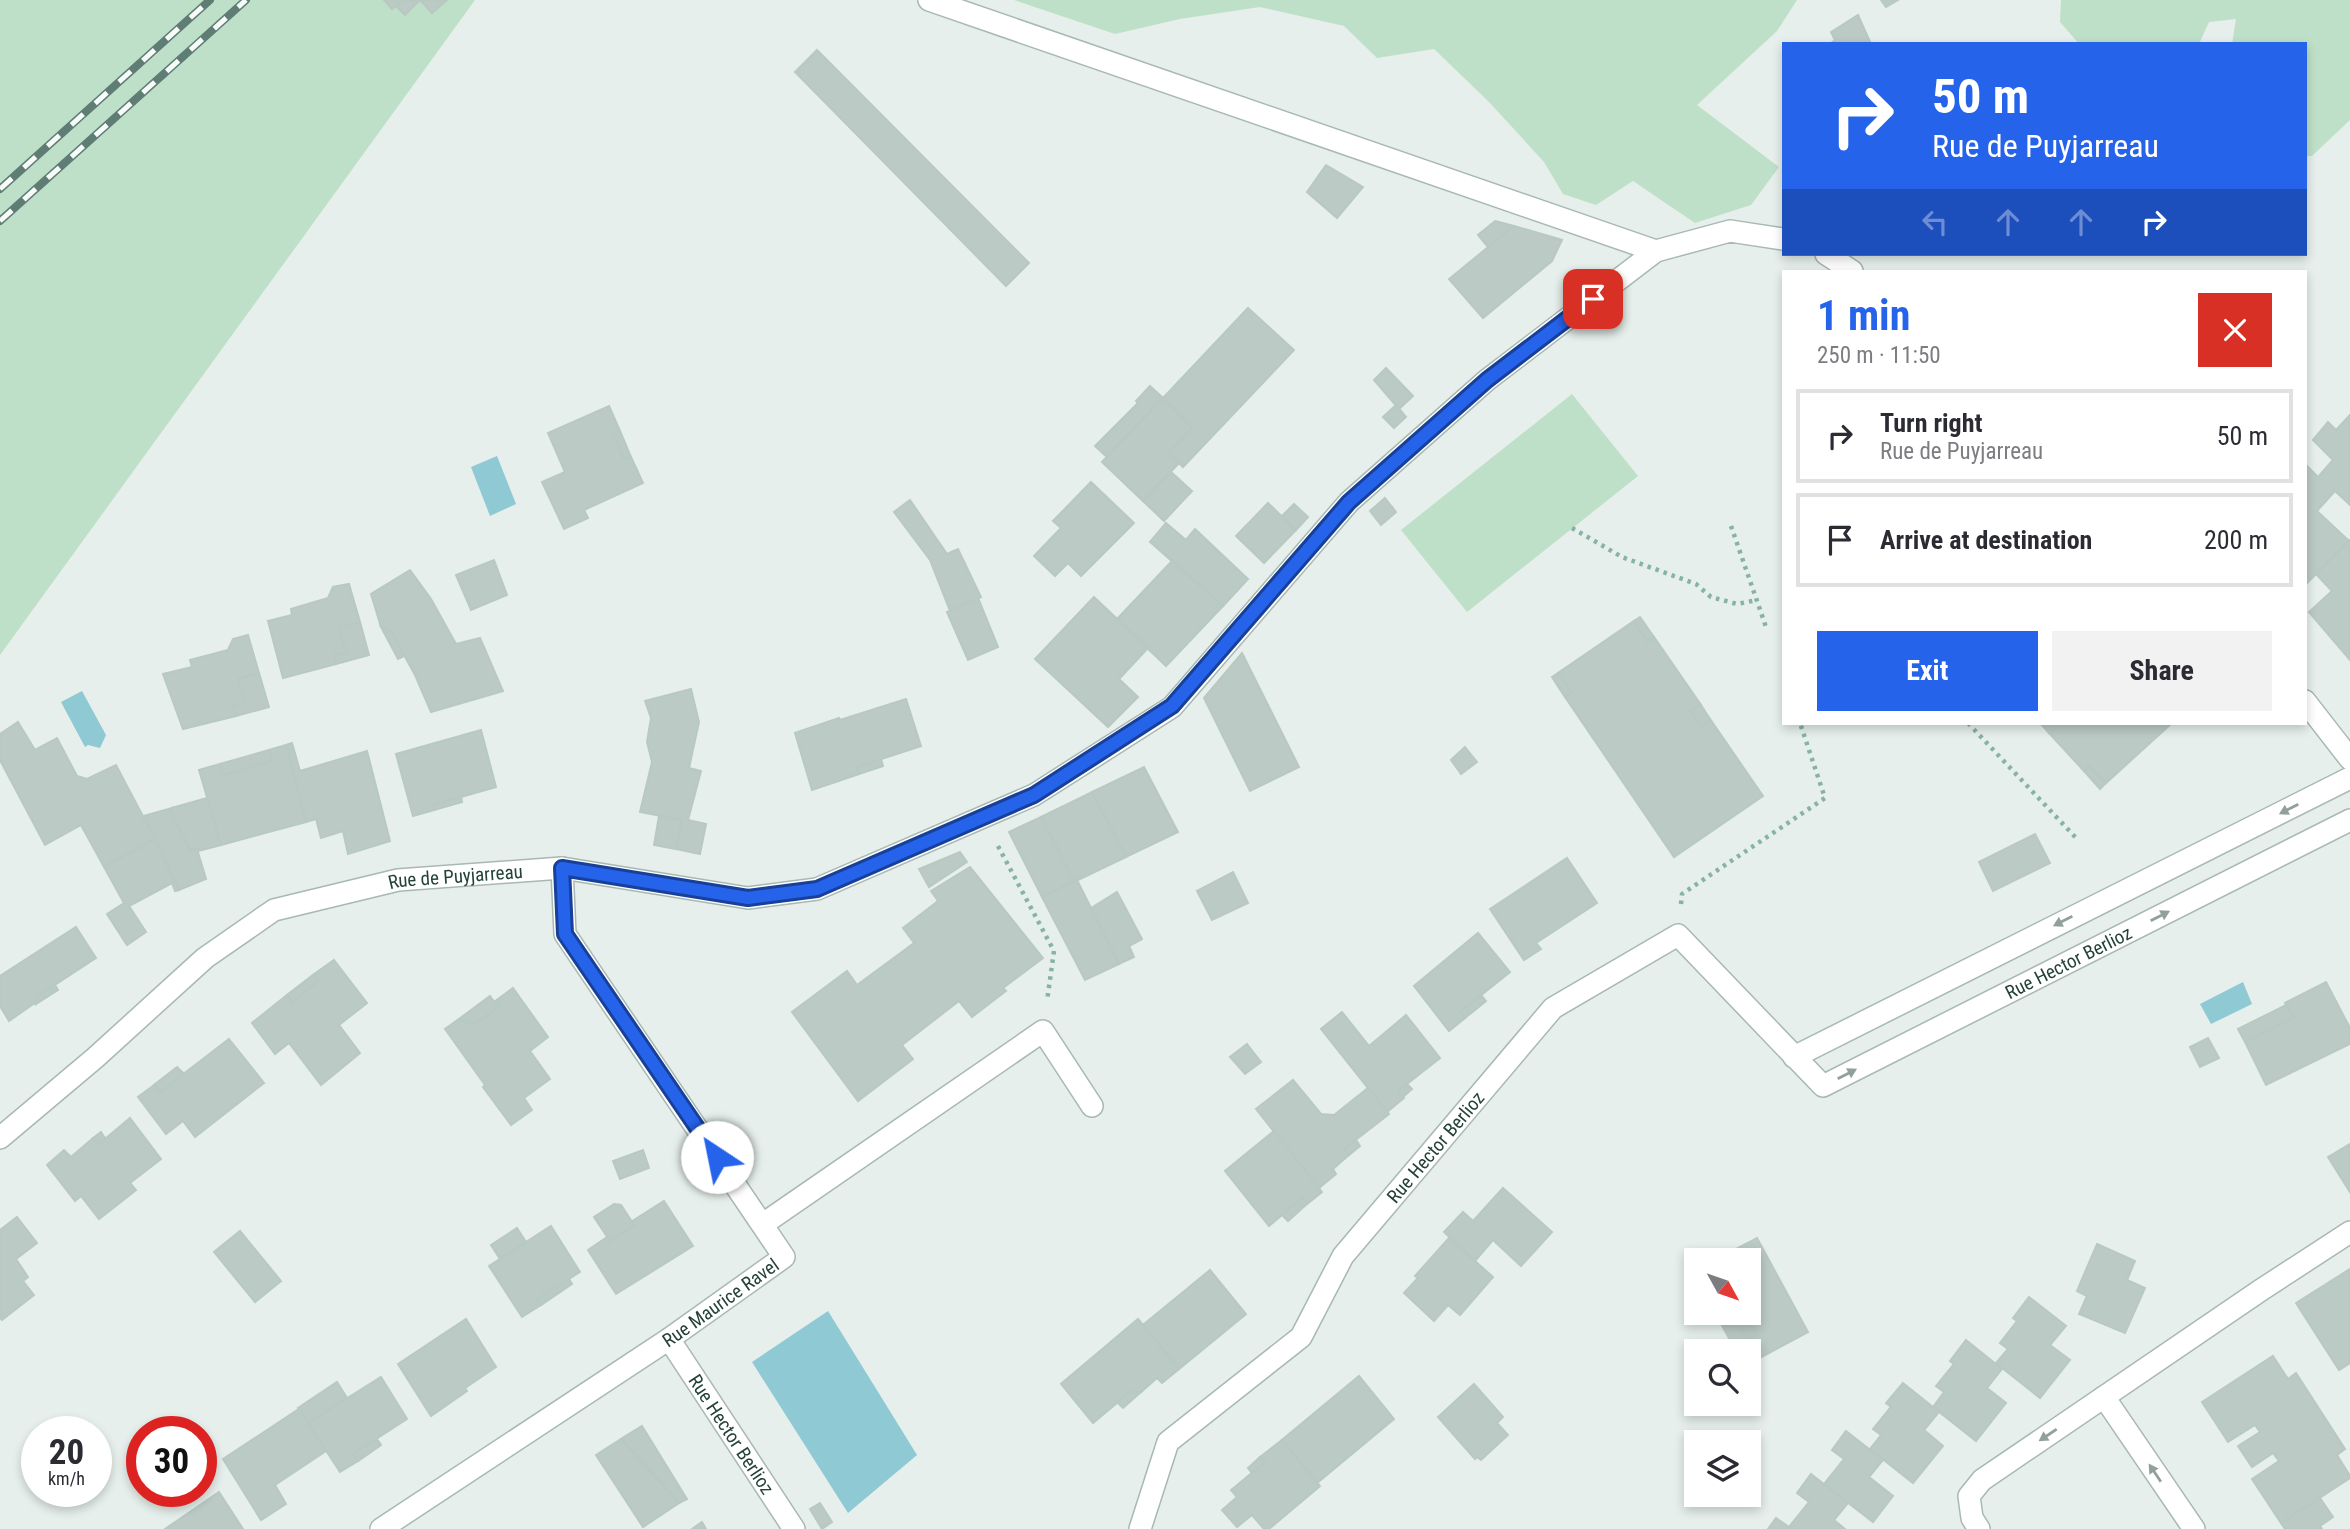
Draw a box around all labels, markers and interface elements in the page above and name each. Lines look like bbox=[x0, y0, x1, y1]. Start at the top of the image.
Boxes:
text: 50 m bbox=[1932, 68, 2029, 125]
icon: right bbox=[1817, 70, 1908, 161]
text: Rue de Puyjarreau bbox=[1932, 127, 2159, 165]
icon: left bbox=[1916, 203, 1954, 241]
icon: ahead bbox=[1989, 203, 2027, 241]
icon: ahead bbox=[2062, 203, 2100, 241]
icon: right bbox=[2135, 203, 2173, 241]
pin bbox=[1563, 269, 1623, 329]
icon: arrive bbox=[1574, 280, 1612, 318]
text: 1 min bbox=[1817, 291, 1910, 340]
button: close bbox=[2198, 293, 2272, 367]
text: 250 m · 11:50 bbox=[1817, 342, 1941, 369]
text: Turn right bbox=[1880, 408, 1982, 438]
icon: right bbox=[1821, 417, 1859, 455]
text: 50 m bbox=[2217, 421, 2268, 451]
text: Rue de Puyjarreau bbox=[1880, 438, 2043, 465]
icon: arrive bbox=[1821, 521, 1859, 559]
text: Arrive at destination bbox=[1880, 525, 2092, 555]
text: 200 m bbox=[2204, 525, 2268, 555]
button: Exit bbox=[1817, 631, 2038, 711]
button: Share bbox=[2052, 631, 2272, 711]
one-way arrow bbox=[2279, 803, 2299, 814]
street label: Rue de Puyjarreau bbox=[386, 860, 524, 894]
one-way arrow bbox=[2150, 911, 2170, 923]
one-way arrow bbox=[2053, 916, 2073, 927]
street label: Rue Hector Berlioz bbox=[2001, 921, 2136, 1004]
one-way arrow bbox=[1837, 1068, 1857, 1079]
street label: Rue Hector Berlioz bbox=[1382, 1087, 1489, 1208]
position arrow bbox=[680, 1120, 754, 1194]
north arrow bbox=[1684, 1248, 1760, 1325]
map controls bbox=[1684, 1248, 1761, 1507]
street label: Rue Maurice Ravel bbox=[658, 1253, 783, 1352]
button: search bbox=[1684, 1339, 1761, 1416]
street label: Rue Hector Berlioz bbox=[683, 1370, 779, 1499]
speed limit sign: 30 bbox=[126, 1416, 217, 1507]
one-way arrow bbox=[2038, 1428, 2057, 1441]
button: layers bbox=[1684, 1430, 1761, 1507]
text: 20 bbox=[49, 1432, 84, 1473]
one-way arrow bbox=[2149, 1463, 2162, 1482]
text: km/h bbox=[48, 1468, 85, 1489]

